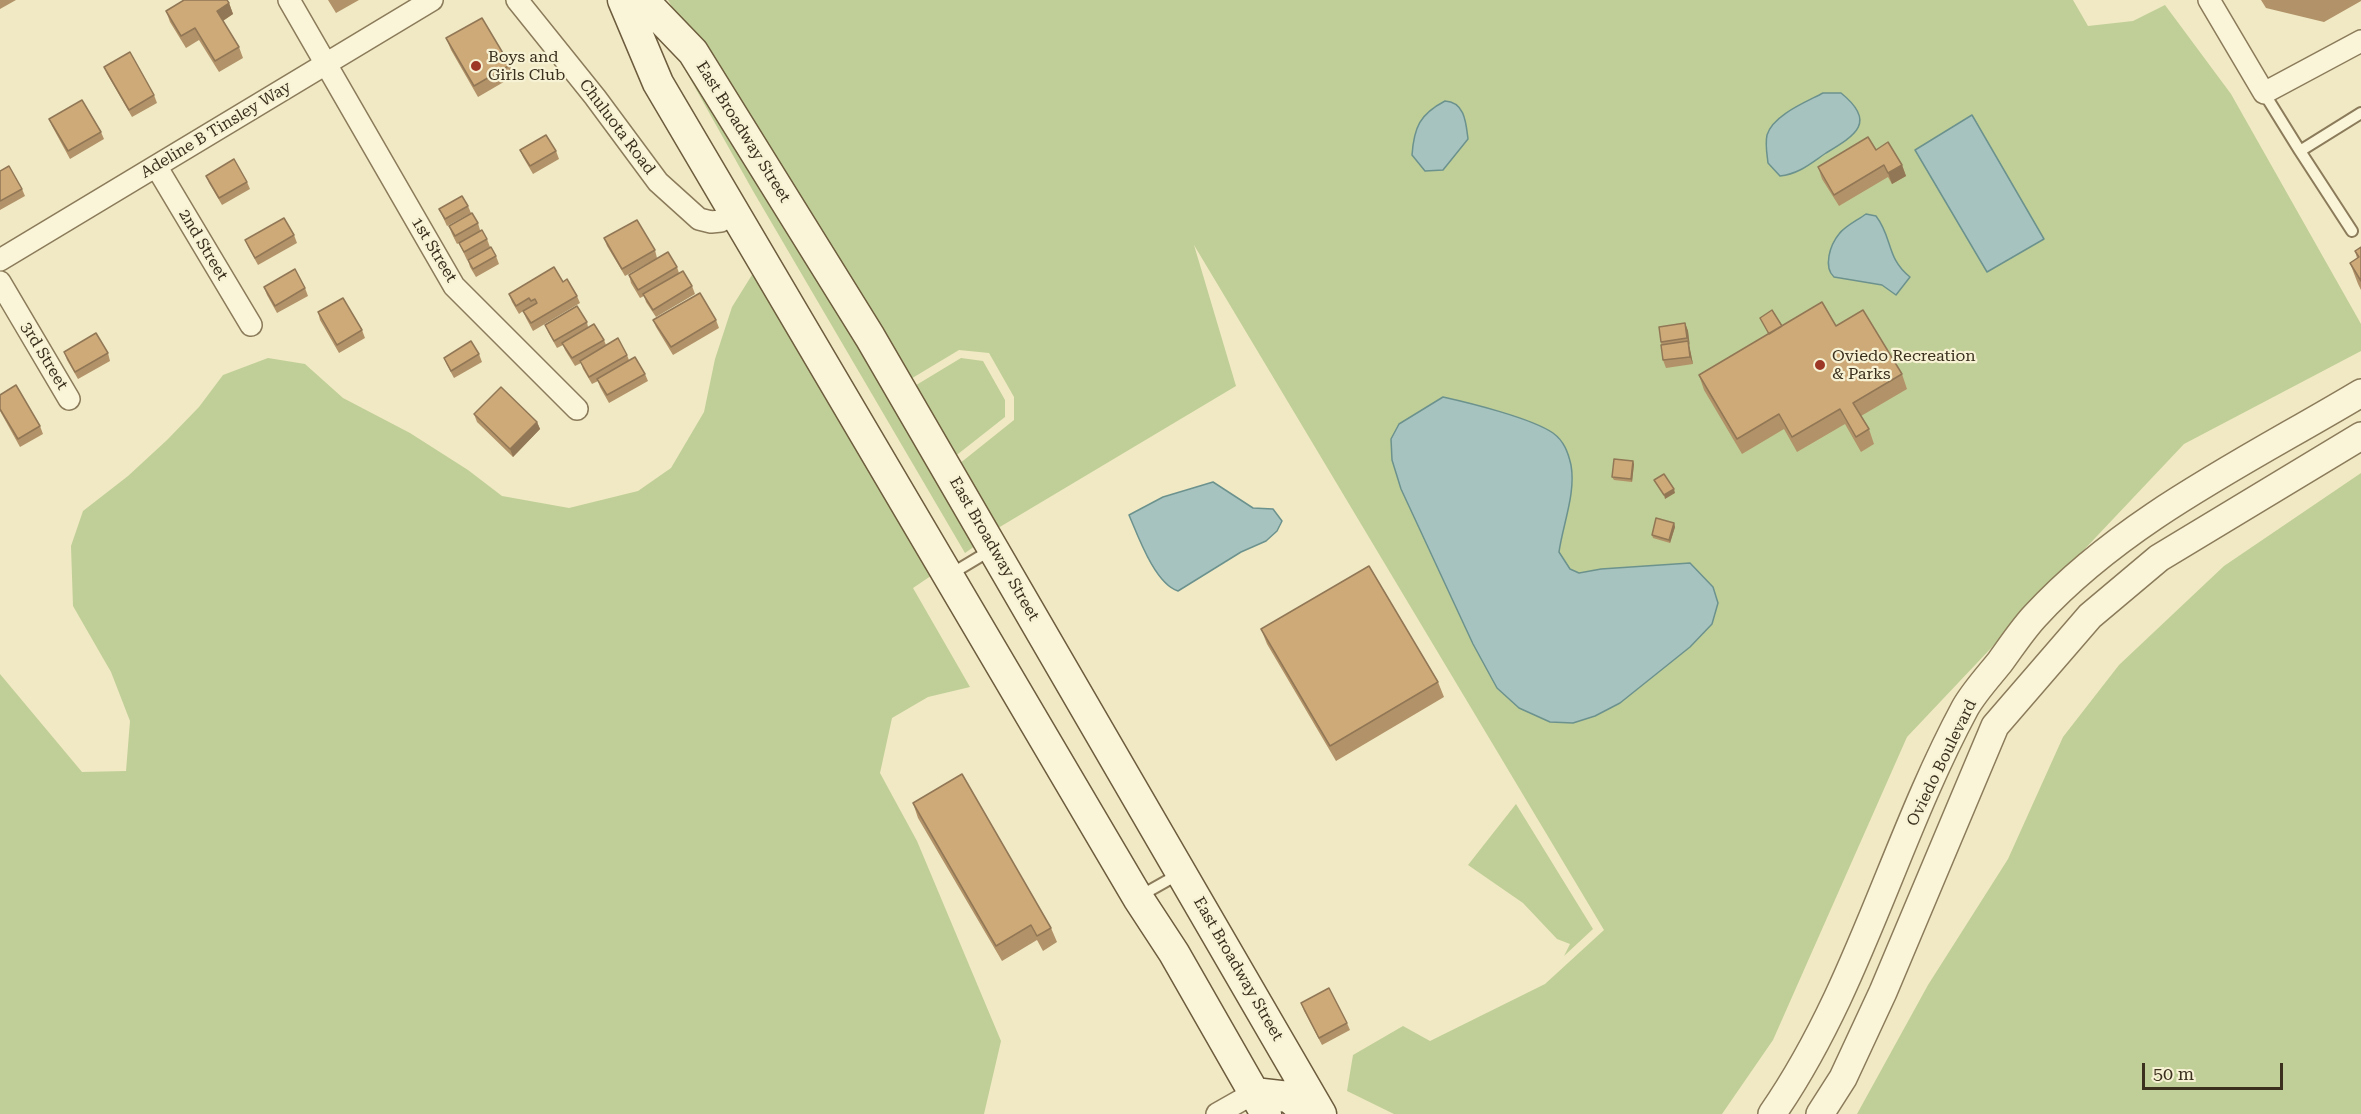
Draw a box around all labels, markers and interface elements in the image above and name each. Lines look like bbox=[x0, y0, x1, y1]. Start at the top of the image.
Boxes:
place label: Boys and Girls Club bbox=[488, 47, 565, 85]
street label: East Broadway Street bbox=[692, 58, 794, 206]
marker: Boys and Girls Club bbox=[469, 59, 483, 73]
street label: Chuluota Road bbox=[575, 76, 659, 178]
street label: Adeline B Tinsley Way bbox=[137, 77, 295, 183]
street label: 2nd Street bbox=[174, 206, 232, 284]
street label: 1st Street bbox=[407, 214, 461, 286]
street label: 3rd Street bbox=[16, 319, 72, 393]
place label: Oviedo Recreation & Parks bbox=[1832, 346, 1976, 384]
marker: Oviedo Recreation & Parks bbox=[1813, 358, 1827, 372]
street label: East Broadway Street bbox=[945, 474, 1043, 624]
street label: Oviedo Boulevard bbox=[1903, 697, 1981, 829]
street label: East Broadway Street bbox=[1189, 894, 1287, 1044]
scale bar bbox=[2145, 1051, 2286, 1089]
text: 50 m bbox=[2153, 1063, 2194, 1084]

